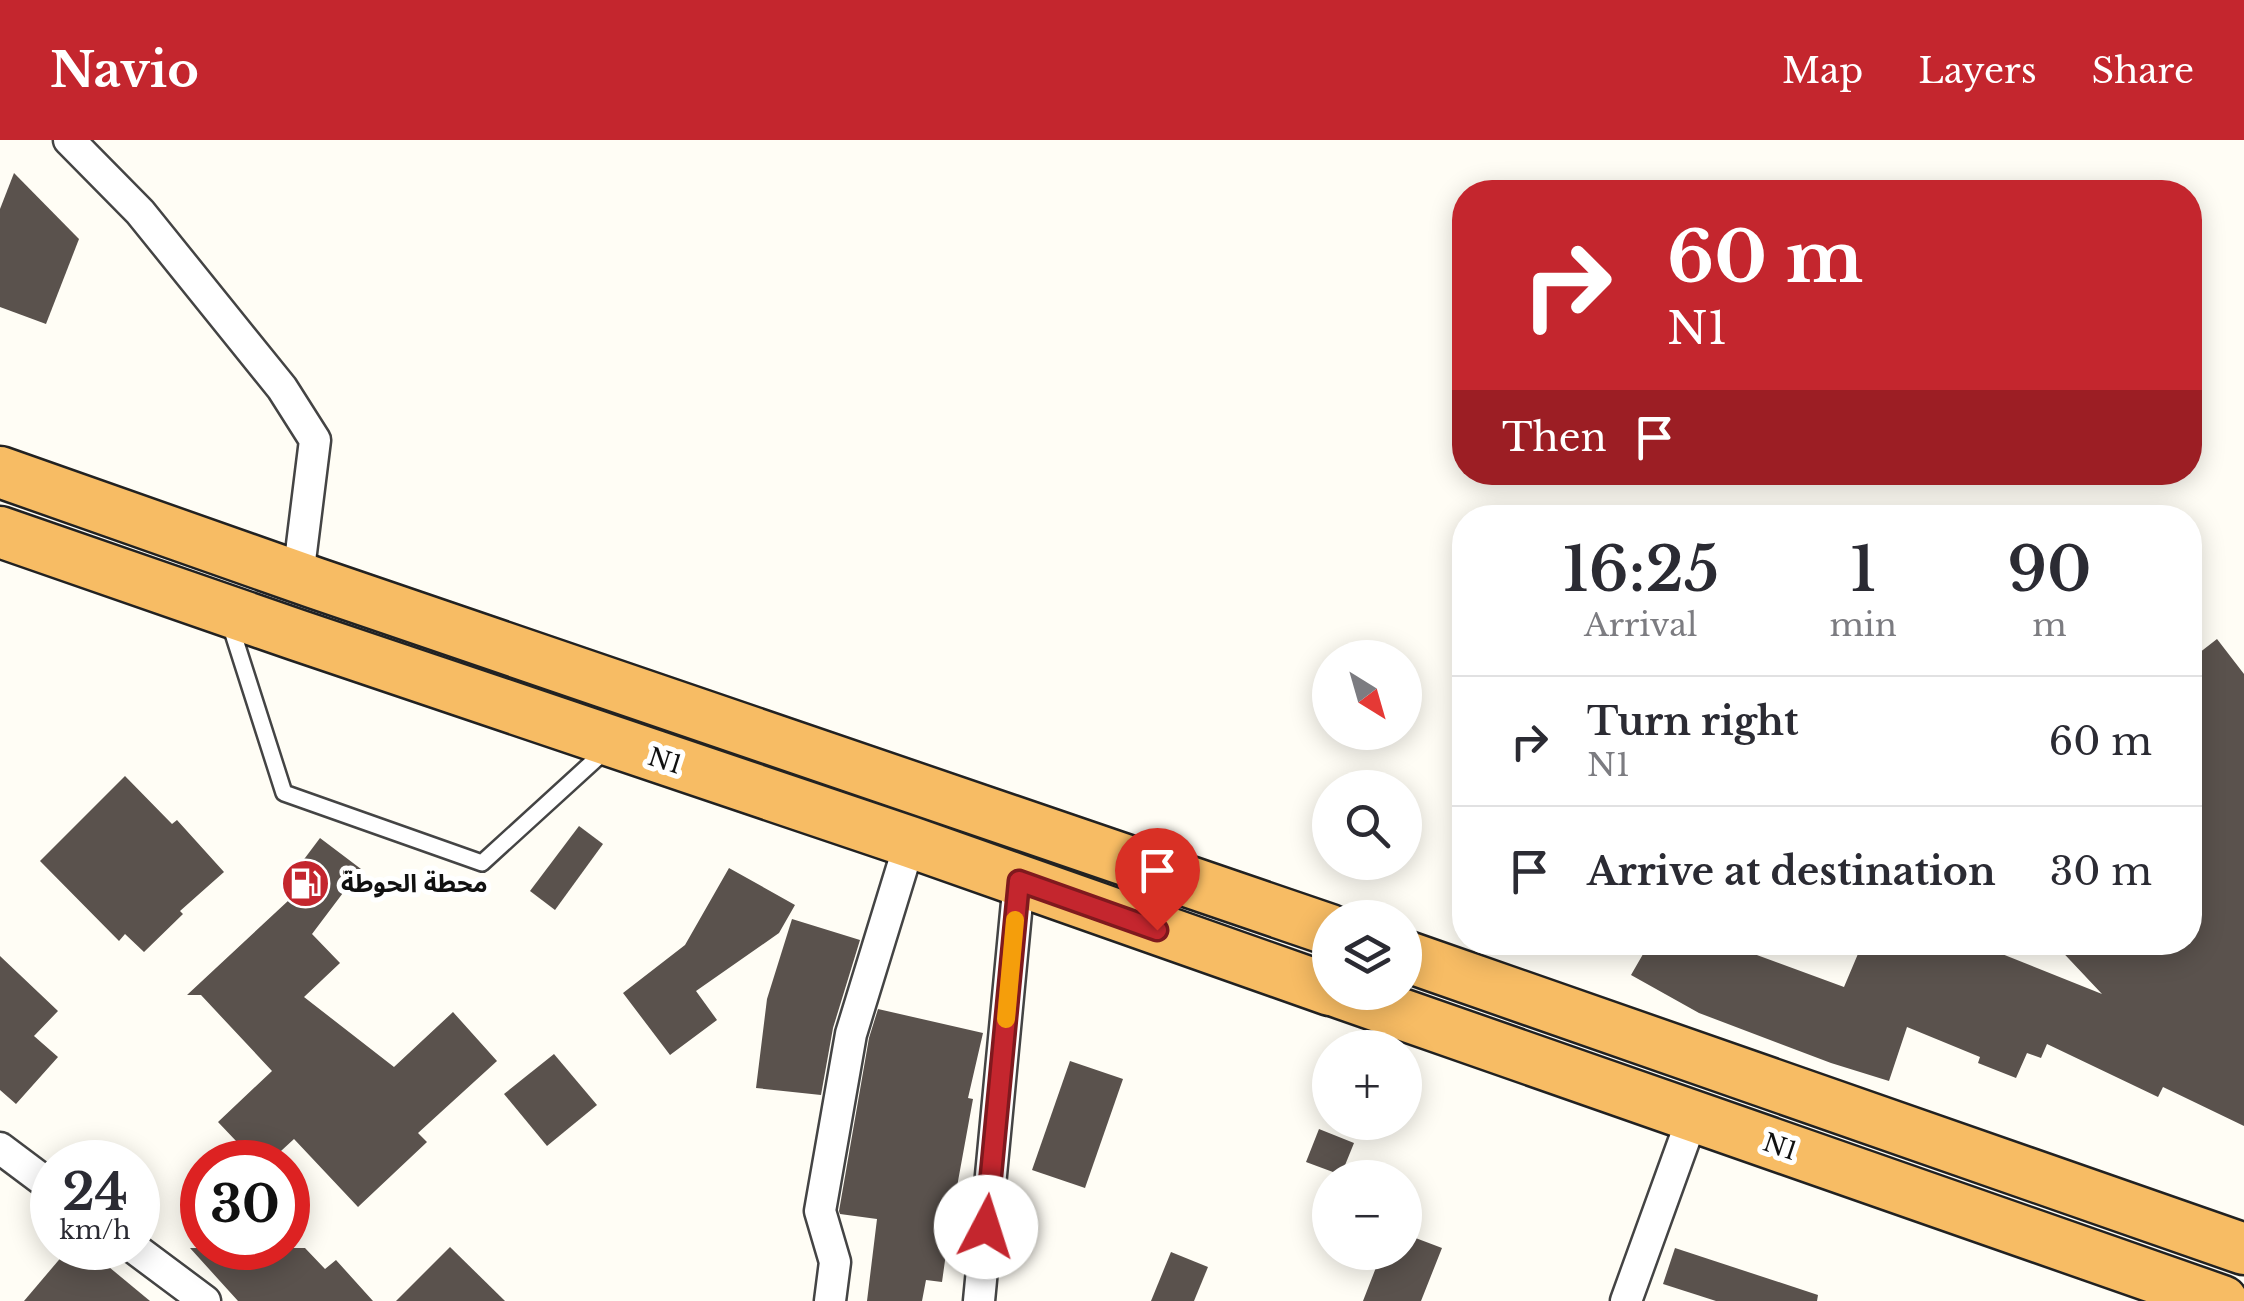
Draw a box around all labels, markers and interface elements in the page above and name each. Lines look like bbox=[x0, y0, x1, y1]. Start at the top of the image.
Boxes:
text: Navio bbox=[50, 40, 199, 100]
text: Map bbox=[1782, 49, 1863, 92]
text: Layers bbox=[1918, 49, 2037, 92]
text: Share bbox=[2092, 49, 2194, 92]
text: 60 m bbox=[1667, 214, 1863, 301]
icon: right bbox=[1502, 220, 1632, 350]
text: N1 bbox=[1667, 300, 1728, 356]
icon: arrive bbox=[1627, 410, 1682, 465]
text: Then bbox=[1502, 414, 1607, 461]
text: 16:25 bbox=[1562, 533, 1719, 607]
text: 1 bbox=[1850, 533, 1876, 607]
text: 90 bbox=[2007, 533, 2092, 607]
text: Arrival bbox=[1584, 605, 1697, 645]
text: min bbox=[1830, 605, 1897, 645]
text: m bbox=[2032, 605, 2067, 645]
north arrow bbox=[1312, 640, 1422, 750]
map controls bbox=[1312, 640, 1422, 1270]
text: Turn right bbox=[1587, 698, 1798, 745]
icon: right bbox=[1502, 714, 1557, 769]
text: 60 m bbox=[2049, 718, 2152, 765]
street label: N1 bbox=[644, 741, 686, 781]
text: N1 bbox=[1587, 745, 1630, 785]
button: search bbox=[1312, 770, 1422, 880]
pin bbox=[1115, 828, 1200, 931]
icon: arrive bbox=[1130, 843, 1185, 898]
icon: arrive bbox=[1502, 844, 1557, 899]
text: Arrive at destination bbox=[1587, 848, 1996, 895]
text: 30 m bbox=[2050, 848, 2152, 895]
fuel station icon: محطة الحوطة bbox=[280, 857, 332, 909]
place label: محطة الحوطة bbox=[341, 868, 488, 899]
button: layers bbox=[1312, 900, 1422, 1010]
button: + bbox=[1312, 1030, 1422, 1140]
street label: N1 bbox=[1759, 1127, 1801, 1167]
speed limit sign: 30 bbox=[180, 1140, 310, 1270]
button: − bbox=[1312, 1160, 1422, 1270]
text: 24 bbox=[62, 1161, 128, 1224]
position arrow bbox=[934, 1175, 1038, 1279]
text: km/h bbox=[60, 1215, 130, 1246]

